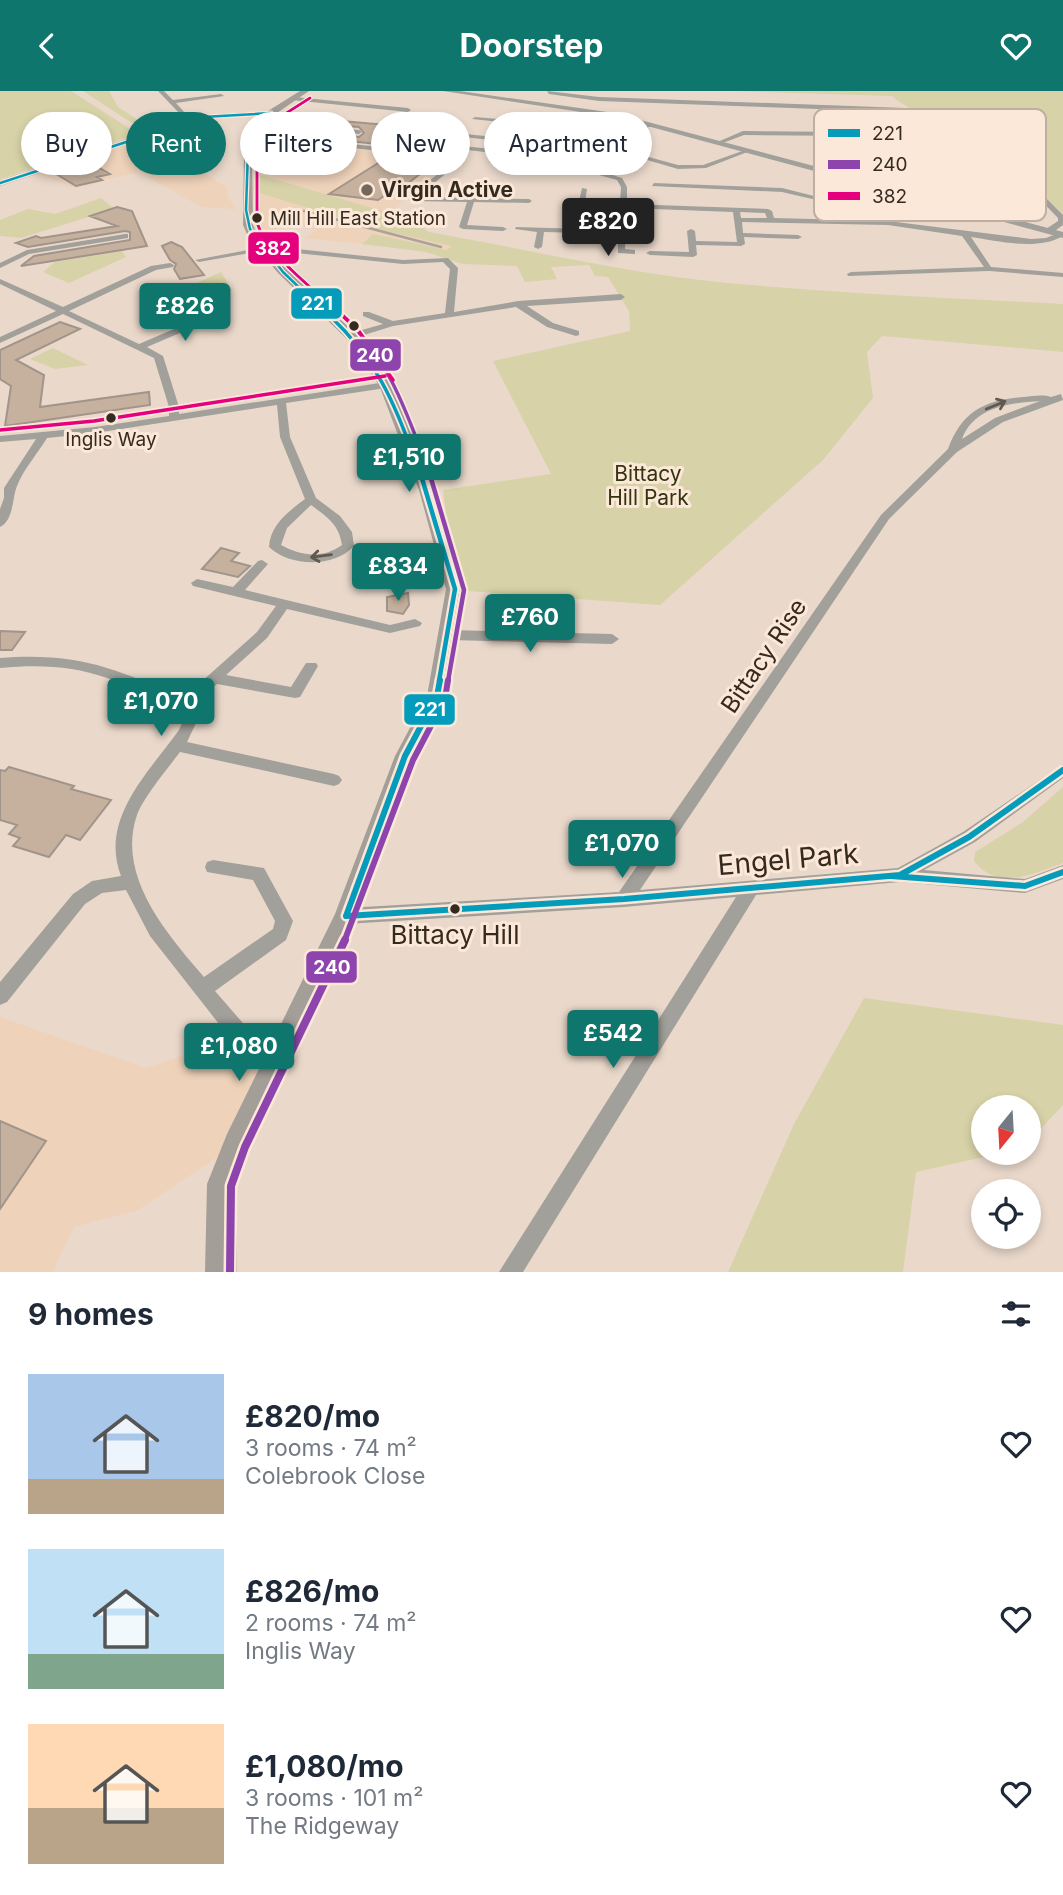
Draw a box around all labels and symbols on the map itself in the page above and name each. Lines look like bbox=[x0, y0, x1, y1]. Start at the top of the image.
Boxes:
legend bbox=[814, 109, 1046, 221]
text: 221 bbox=[872, 122, 903, 145]
text: 240 bbox=[872, 153, 908, 176]
place label: Virgin Active bbox=[381, 177, 513, 202]
marker: Virgin Active bbox=[359, 182, 375, 198]
text: 382 bbox=[872, 185, 907, 208]
pin: £820 bbox=[567, 199, 649, 258]
place label: Mill Hill East Station bbox=[270, 207, 446, 230]
marker: Mill Hill East Station bbox=[250, 211, 264, 225]
line badge: 382 bbox=[247, 231, 300, 265]
text: 382 bbox=[255, 237, 291, 260]
pin: £826 bbox=[144, 283, 226, 343]
line badge: 221 bbox=[290, 287, 343, 320]
text: 221 bbox=[301, 292, 333, 315]
unlabelled marker bbox=[347, 319, 361, 333]
line badge: 240 bbox=[349, 338, 402, 372]
text: 240 bbox=[356, 344, 394, 367]
one-way arrow bbox=[985, 398, 1006, 411]
marker: Inglis Way bbox=[104, 411, 118, 425]
place label: Inglis Way bbox=[65, 428, 157, 451]
pin: £1,510 bbox=[352, 435, 466, 494]
park label: Bittacy Hill Park bbox=[607, 461, 689, 510]
pin: £834 bbox=[357, 543, 439, 603]
one-way arrow bbox=[310, 550, 332, 563]
street label: Bittacy Rise bbox=[715, 593, 812, 718]
pin: £760 bbox=[489, 595, 571, 654]
pin: £1,070 bbox=[104, 679, 218, 738]
line badge: 221 bbox=[403, 693, 456, 726]
text: 221 bbox=[414, 698, 446, 721]
pin: £1,070 bbox=[565, 821, 679, 880]
street label: Engel Park bbox=[716, 836, 860, 882]
marker: Bittacy Hill bbox=[448, 902, 462, 916]
place label: Bittacy Hill bbox=[391, 919, 519, 950]
line badge: 240 bbox=[305, 950, 358, 984]
text: 240 bbox=[313, 956, 351, 979]
pin: £542 bbox=[572, 1011, 654, 1070]
pin: £1,080 bbox=[182, 1023, 296, 1083]
north arrow bbox=[971, 1095, 1041, 1165]

